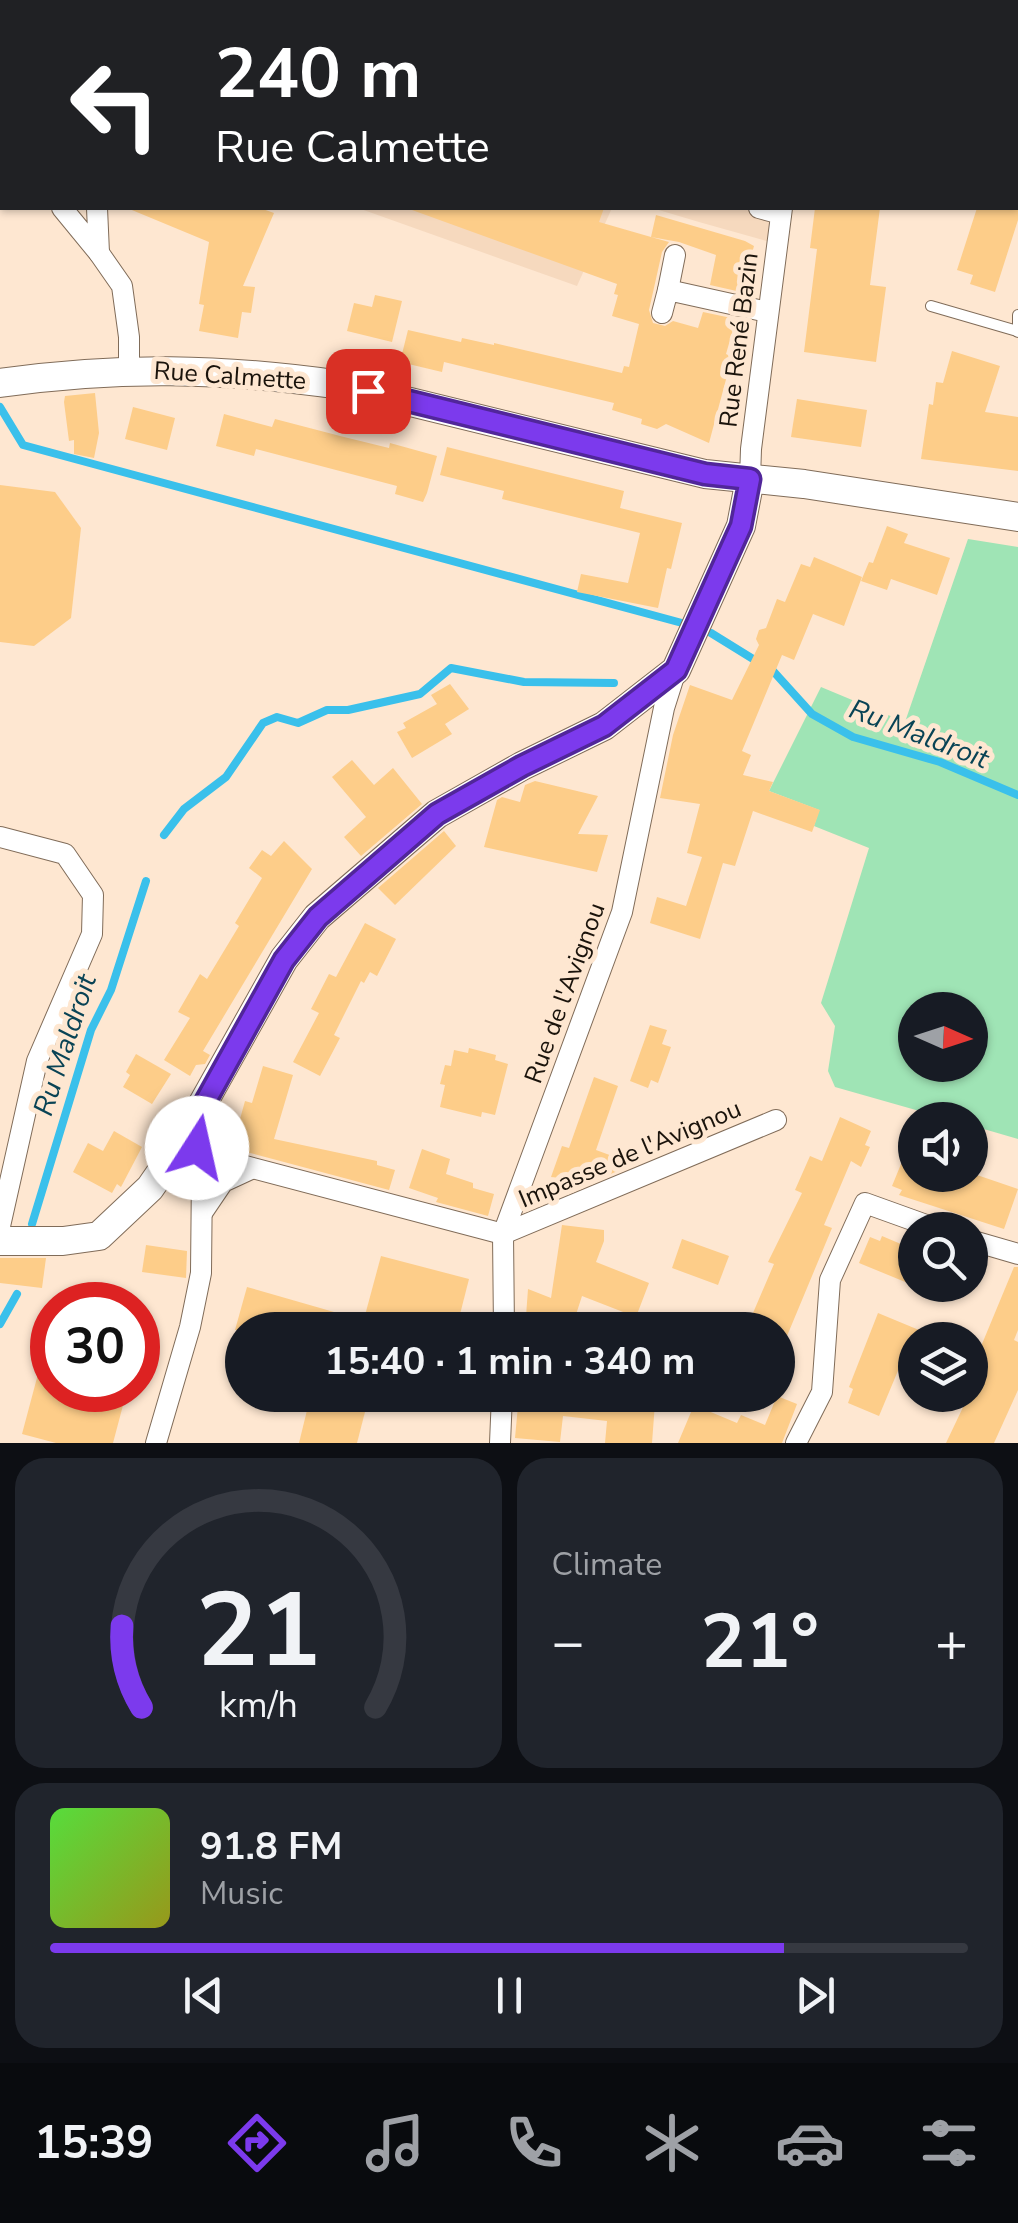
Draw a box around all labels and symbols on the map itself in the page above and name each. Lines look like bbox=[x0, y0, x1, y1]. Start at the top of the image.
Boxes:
street label: Rue René Bazin bbox=[711, 251, 767, 429]
pin bbox=[326, 349, 411, 434]
street label: Rue Calmette bbox=[153, 354, 307, 398]
water label: Ru Maldroit bbox=[844, 690, 995, 778]
street label: Rue de l'Avignou bbox=[517, 898, 613, 1088]
water label: Ru Maldroit bbox=[24, 968, 106, 1121]
north arrow bbox=[898, 992, 988, 1082]
street label: Impasse de l'Avignou bbox=[513, 1092, 747, 1216]
position arrow bbox=[145, 1096, 249, 1200]
speed limit sign: 30 bbox=[30, 1282, 160, 1412]

